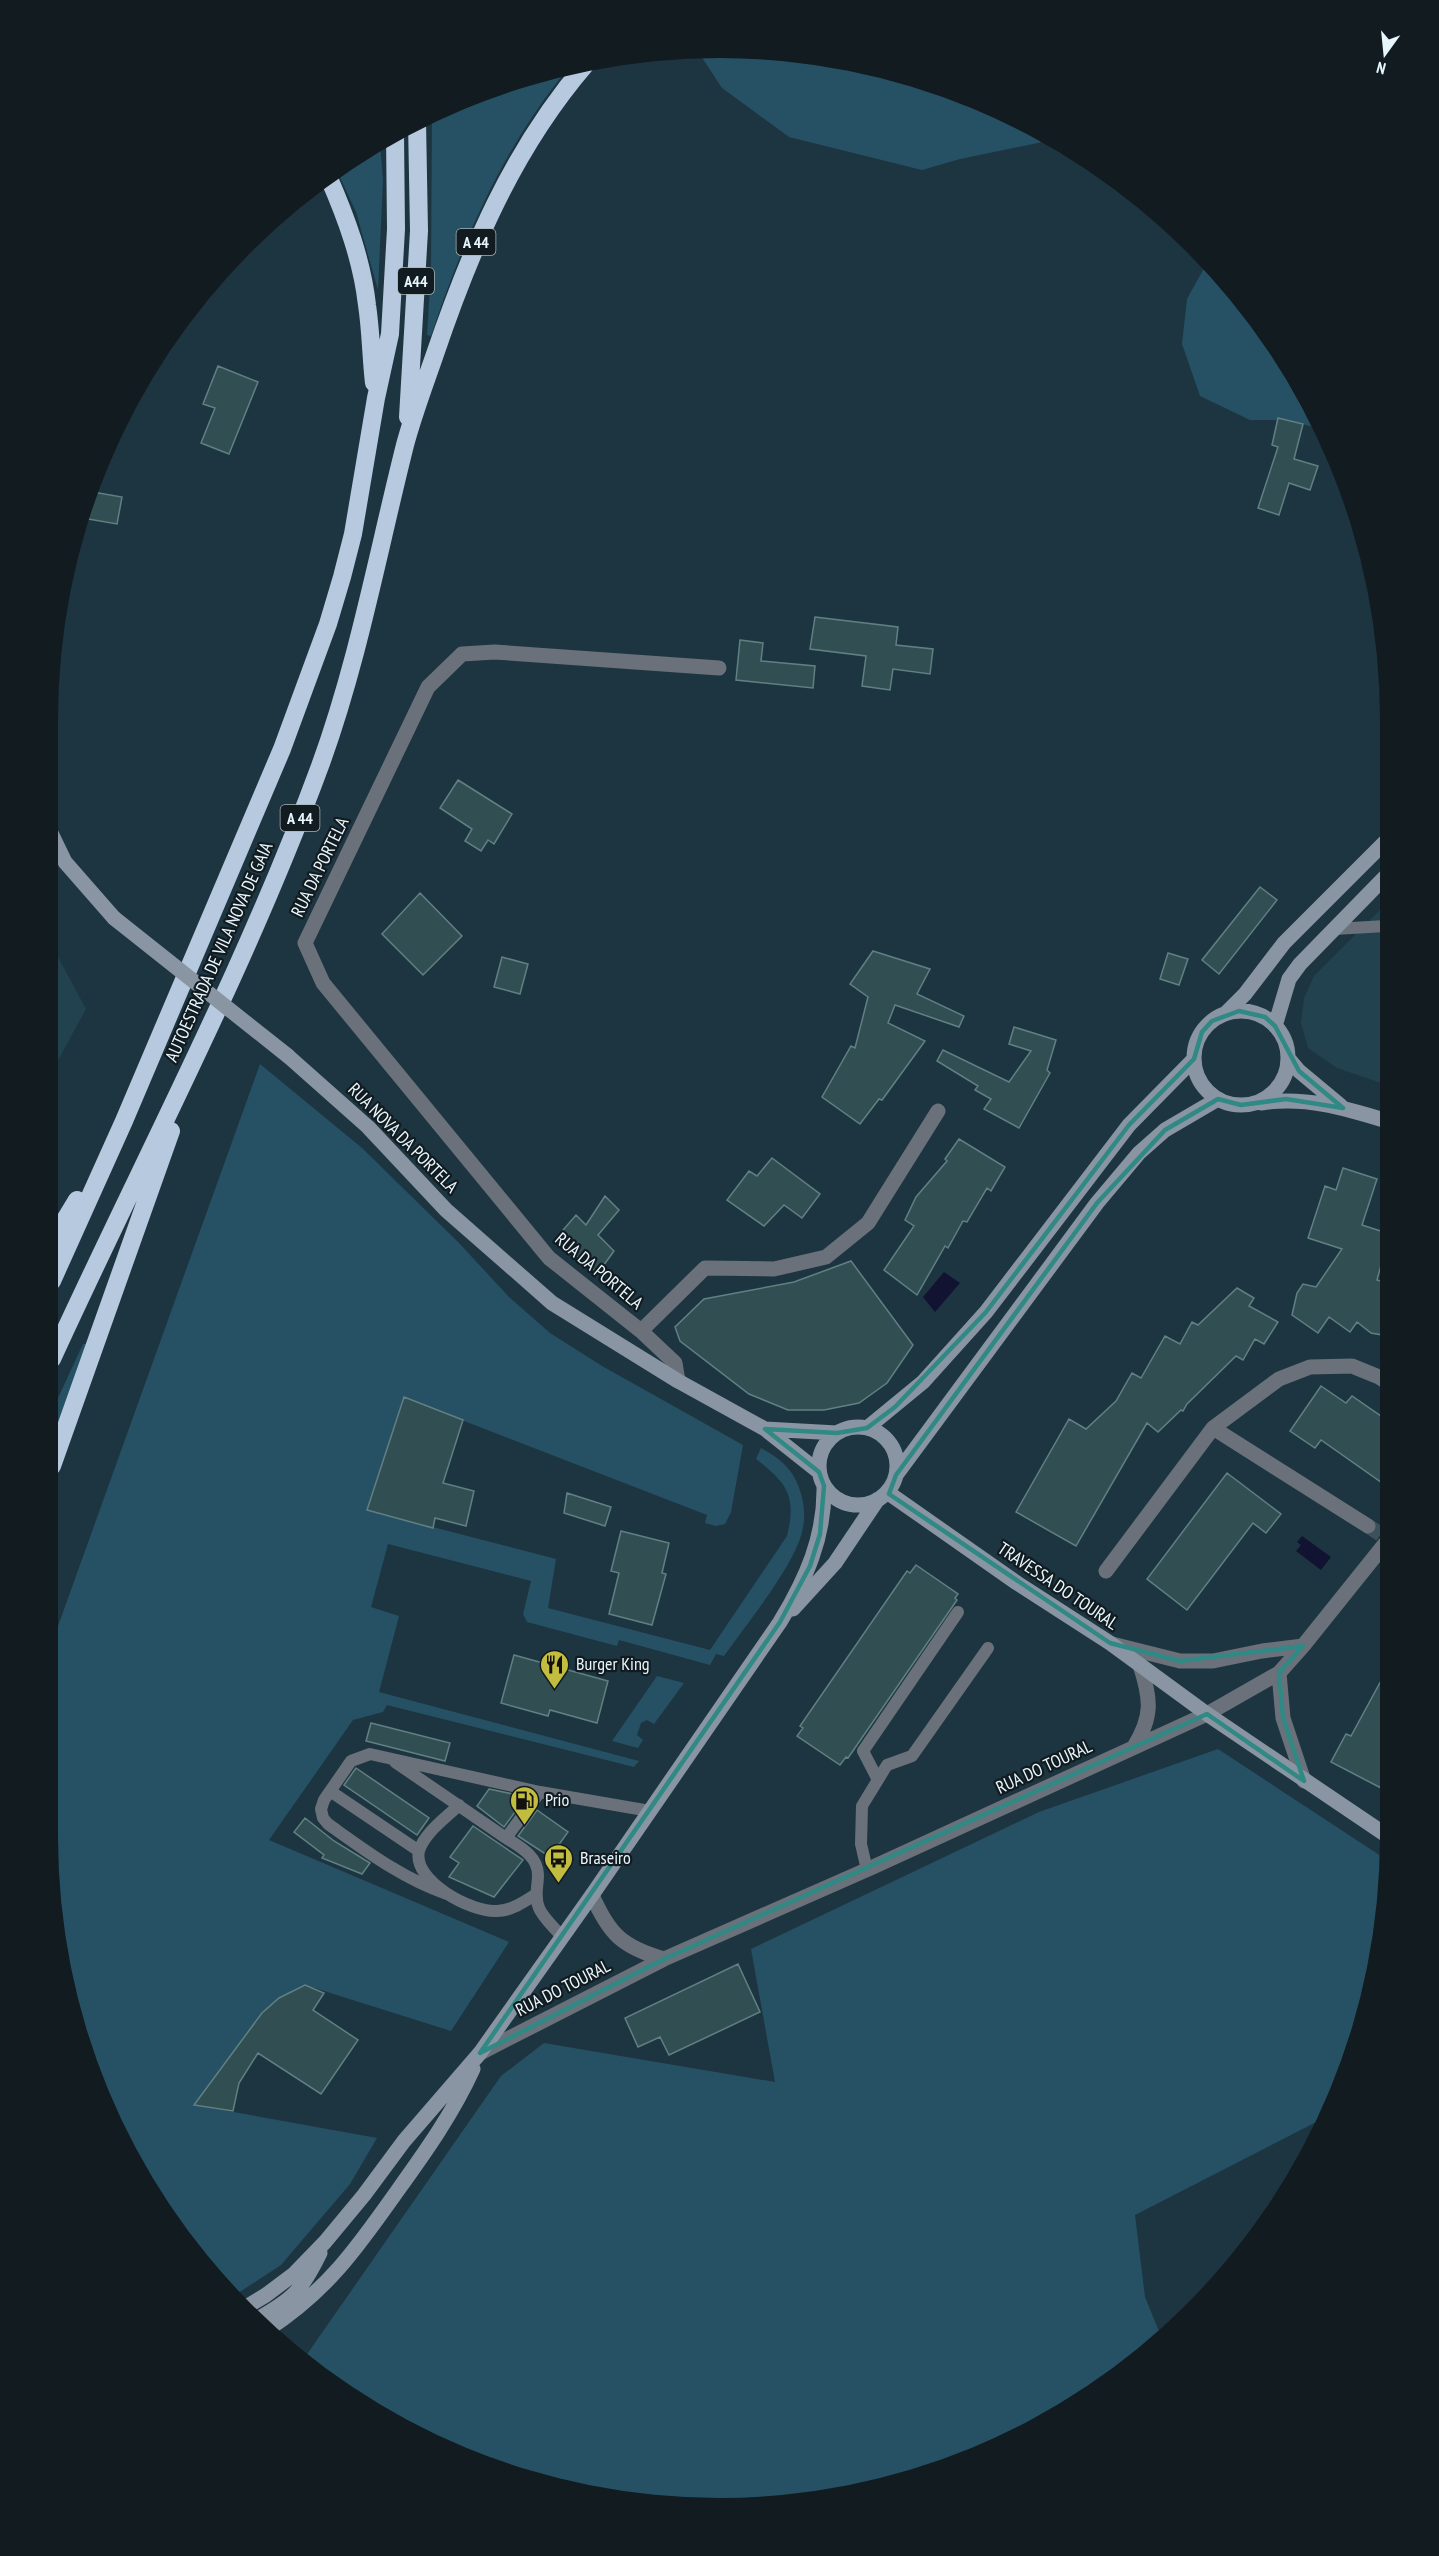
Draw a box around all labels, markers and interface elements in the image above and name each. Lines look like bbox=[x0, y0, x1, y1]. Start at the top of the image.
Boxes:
north arrow bbox=[1355, 24, 1415, 84]
text: N bbox=[1374, 58, 1388, 79]
road number: A 44 bbox=[456, 229, 496, 255]
road number: A44 bbox=[398, 268, 434, 294]
road number: A 44 bbox=[280, 805, 320, 831]
street label: RUA DA PORTELA bbox=[286, 813, 354, 920]
street label: AUTOESTRADA DE VILA NOVA DE GAIA bbox=[160, 838, 278, 1065]
street label: RUA NOVA DA PORTELA bbox=[343, 1078, 464, 1198]
street label: RUA DA PORTELA bbox=[551, 1227, 648, 1314]
street label: TRAVESSA DO TOURAL bbox=[993, 1537, 1124, 1635]
restaurant icon: Burger King bbox=[539, 1648, 571, 1690]
place label: Burger King bbox=[576, 1652, 650, 1675]
street label: RUA DO TOURAL bbox=[992, 1734, 1096, 1799]
fuel station icon: Prio bbox=[508, 1784, 540, 1826]
place label: Prio bbox=[545, 1788, 569, 1811]
bus stop icon: Braseiro bbox=[543, 1842, 575, 1884]
place label: Braseiro bbox=[580, 1846, 631, 1869]
street label: RUA DO TOURAL bbox=[512, 1954, 614, 2021]

